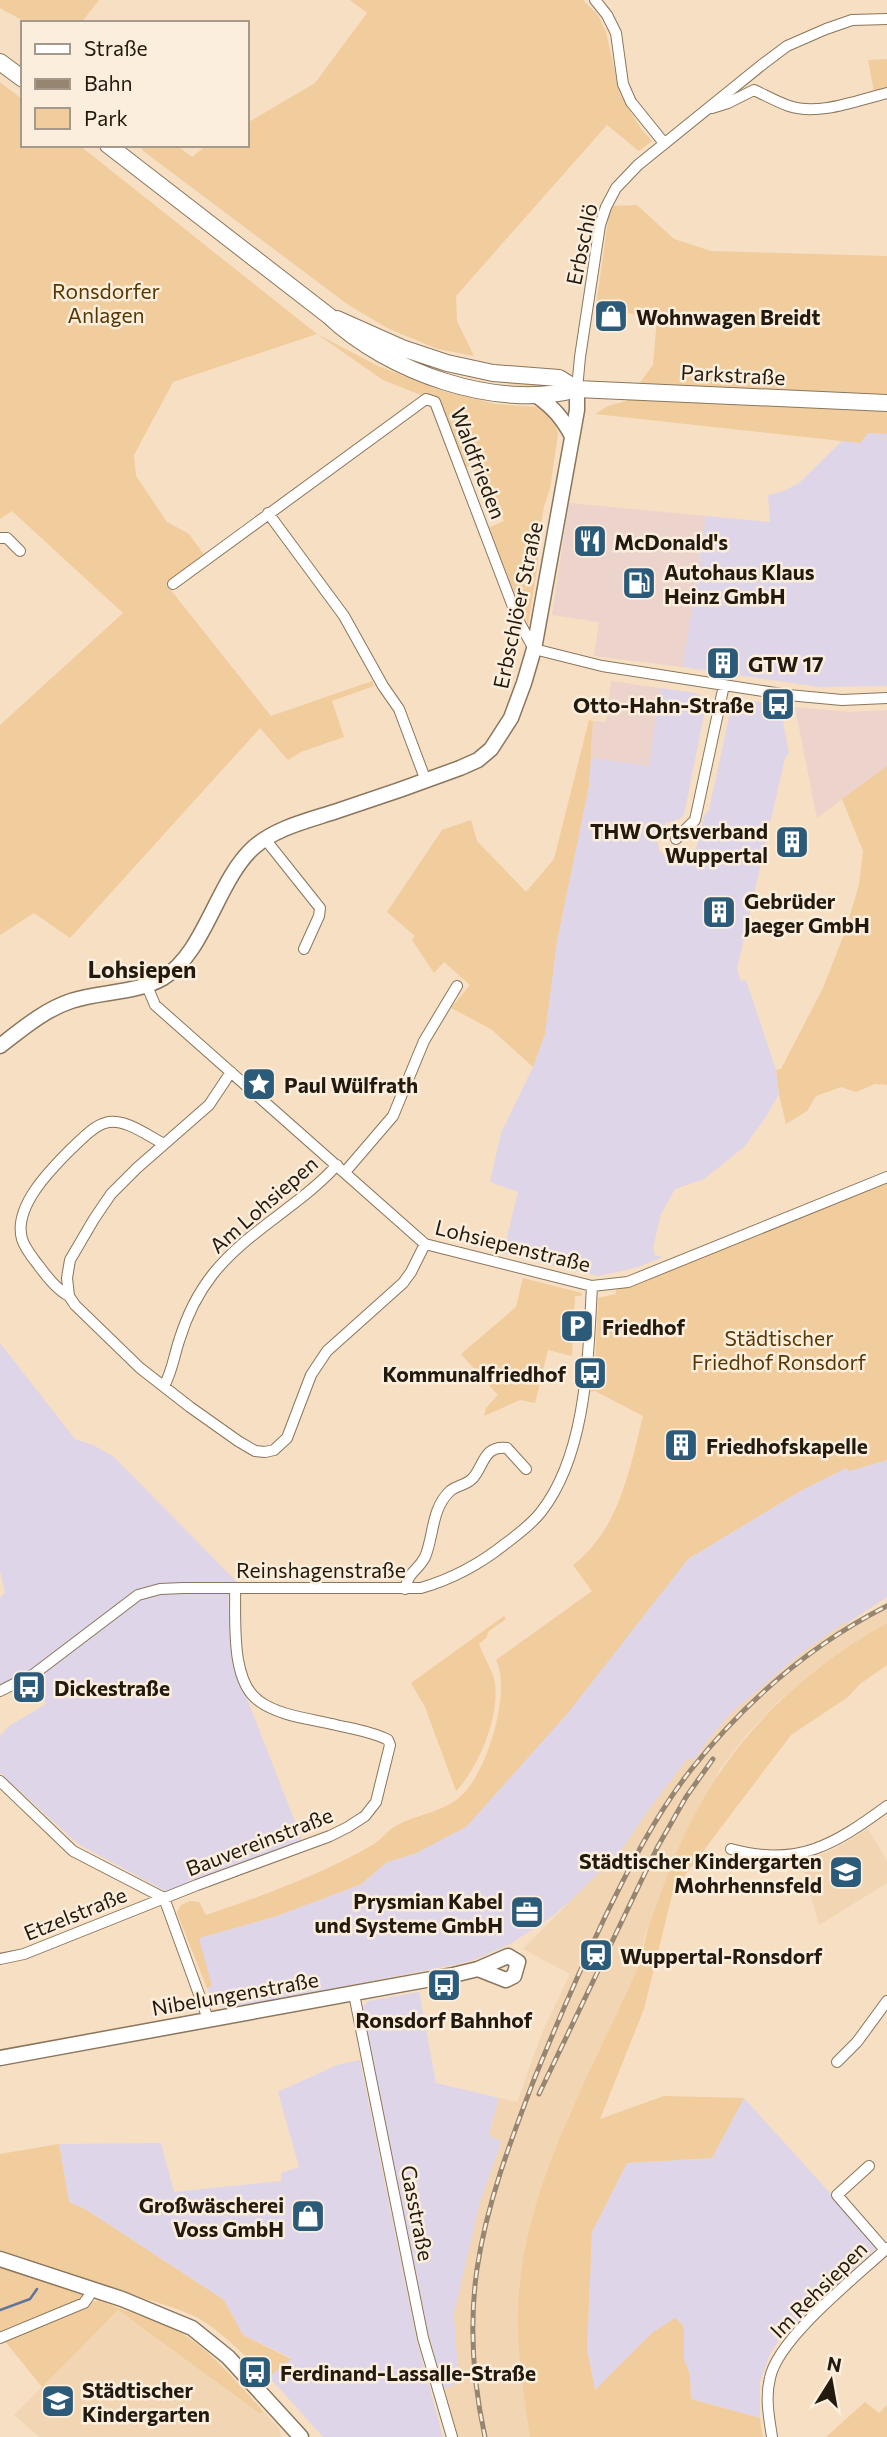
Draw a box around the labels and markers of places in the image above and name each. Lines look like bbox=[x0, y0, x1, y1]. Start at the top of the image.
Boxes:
shop icon: Wohnwagen Breidt bbox=[592, 297, 630, 335]
place label: Wohnwagen Breidt bbox=[636, 304, 820, 329]
restaurant icon: McDonald's bbox=[571, 522, 609, 560]
place label: McDonald's bbox=[614, 529, 728, 554]
place label: Autohaus Klaus Heinz GmbH bbox=[664, 559, 815, 608]
fuel station icon: Autohaus Klaus Heinz GmbH bbox=[620, 564, 658, 602]
building icon: GTW 17 bbox=[704, 644, 742, 682]
place label: GTW 17 bbox=[748, 651, 824, 676]
bus stop icon: Otto-Hahn-Straße bbox=[759, 685, 797, 723]
place label: Otto-Hahn-Straße bbox=[573, 692, 754, 717]
place label: THW Ortsverband Wuppertal bbox=[590, 818, 768, 867]
building icon: THW Ortsverband Wuppertal bbox=[773, 823, 811, 861]
place label: Gebrüder Jaeger GmbH bbox=[744, 888, 870, 937]
building icon: Gebrüder Jaeger GmbH bbox=[700, 893, 738, 931]
place icon: Paul Wülfrath bbox=[240, 1065, 278, 1103]
place label: Paul Wülfrath bbox=[284, 1072, 418, 1097]
parking icon: Friedhof bbox=[558, 1307, 596, 1345]
place label: Friedhof bbox=[602, 1314, 685, 1339]
bus stop icon: Kommunalfriedhof bbox=[571, 1354, 609, 1392]
place label: Kommunalfriedhof bbox=[382, 1361, 566, 1386]
building icon: Friedhofskapelle bbox=[662, 1426, 700, 1464]
place label: Friedhofskapelle bbox=[706, 1433, 868, 1458]
bus stop icon: Dickestraße bbox=[10, 1668, 48, 1706]
place label: Dickestraße bbox=[54, 1675, 170, 1700]
place label: Städtischer Kindergarten Mohrhennsfeld bbox=[579, 1848, 822, 1897]
school or university icon: Städtischer Kindergarten Mohrhennsfeld bbox=[827, 1853, 865, 1891]
place label: Prysmian Kabel und Systeme GmbH bbox=[315, 1888, 503, 1937]
office icon: Prysmian Kabel und Systeme GmbH bbox=[508, 1893, 546, 1931]
station icon: Wuppertal-Ronsdorf bbox=[577, 1936, 615, 1974]
place label: Wuppertal-Ronsdorf bbox=[620, 1943, 823, 1968]
bus stop icon: Ronsdorf Bahnhof bbox=[425, 1966, 463, 2004]
place label: Ronsdorf Bahnhof bbox=[356, 2007, 533, 2032]
place label: Großwäscherei Voss GmbH bbox=[139, 2192, 284, 2241]
shop icon: Großwäscherei Voss GmbH bbox=[289, 2197, 327, 2235]
bus stop icon: Ferdinand-Lassalle-Straße bbox=[236, 2353, 274, 2391]
place label: Ferdinand-Lassalle-Straße bbox=[280, 2360, 536, 2385]
place label: Städtischer Kindergarten bbox=[82, 2377, 210, 2426]
school or university icon: Städtischer Kindergarten bbox=[39, 2382, 77, 2420]

